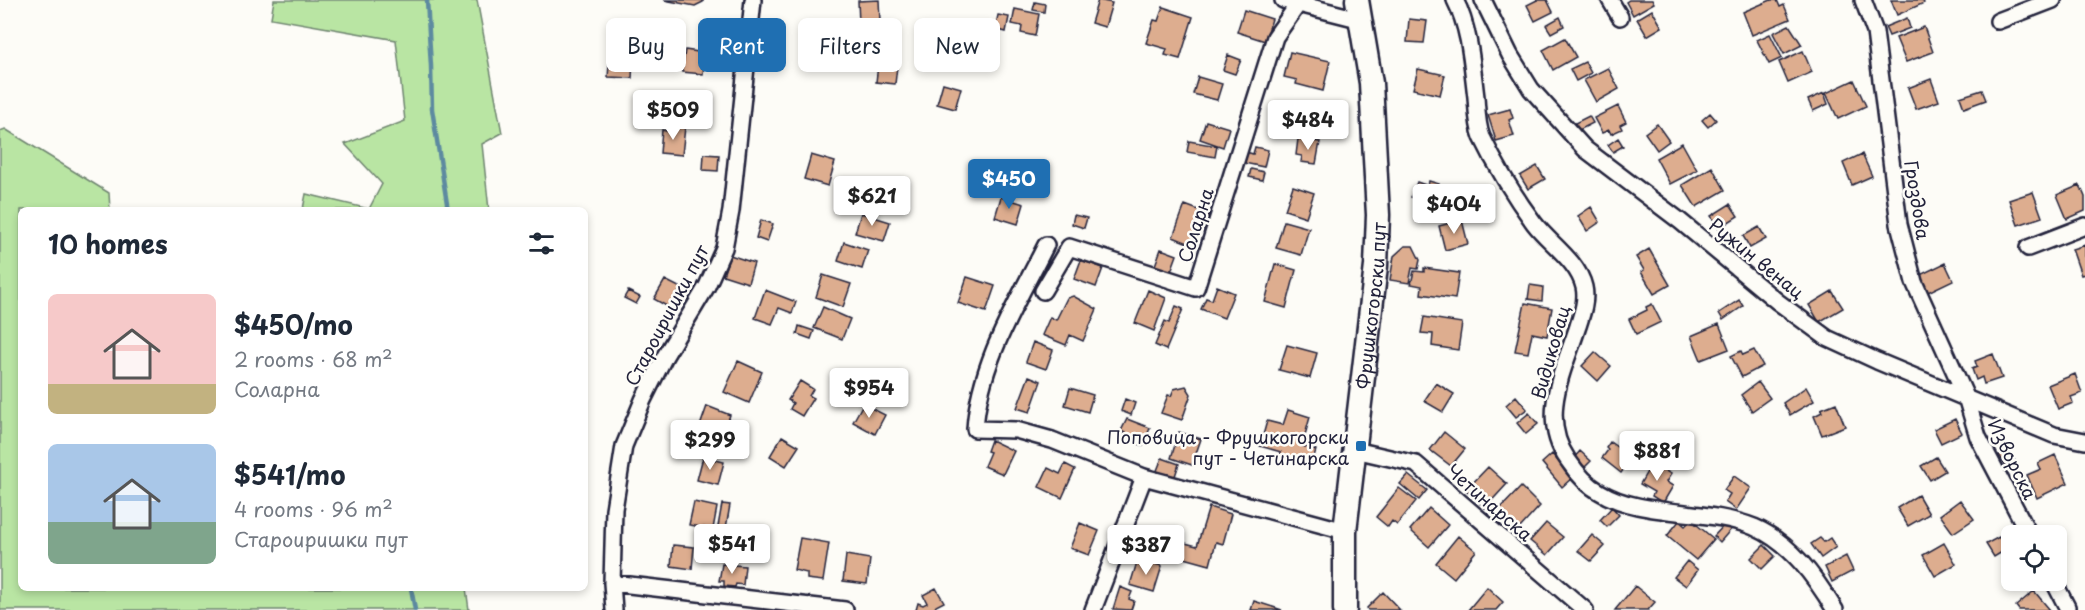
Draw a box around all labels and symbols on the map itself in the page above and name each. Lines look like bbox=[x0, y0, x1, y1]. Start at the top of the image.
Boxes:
pin: $509 bbox=[637, 90, 709, 141]
pin: $484 bbox=[1272, 100, 1344, 151]
pin: $450 bbox=[973, 159, 1045, 210]
street label: Гроздова bbox=[1898, 159, 1938, 242]
pin: $621 bbox=[836, 176, 908, 227]
street label: Соларна bbox=[1170, 183, 1220, 266]
pin: $404 bbox=[1418, 184, 1490, 235]
street label: Ружин венац bbox=[1703, 211, 1811, 305]
street label: Фрушкогорски пут bbox=[1348, 221, 1391, 390]
street label: Староиришки пут bbox=[617, 239, 715, 390]
street label: Видиковац bbox=[1524, 302, 1576, 402]
pin: $954 bbox=[833, 368, 905, 419]
street label: Изворска bbox=[1982, 414, 2044, 505]
pin: $299 bbox=[674, 420, 746, 471]
place label: Поповица - Фрушкогорски пут - Четинарска bbox=[1107, 423, 1350, 471]
pin: $881 bbox=[1621, 431, 1693, 482]
marker: Поповица - Фрушкогорски пут - Четинарска bbox=[1354, 439, 1368, 453]
street label: Четинарска bbox=[1441, 457, 1540, 548]
pin: $541 bbox=[696, 524, 768, 575]
pin: $387 bbox=[1110, 525, 1182, 576]

